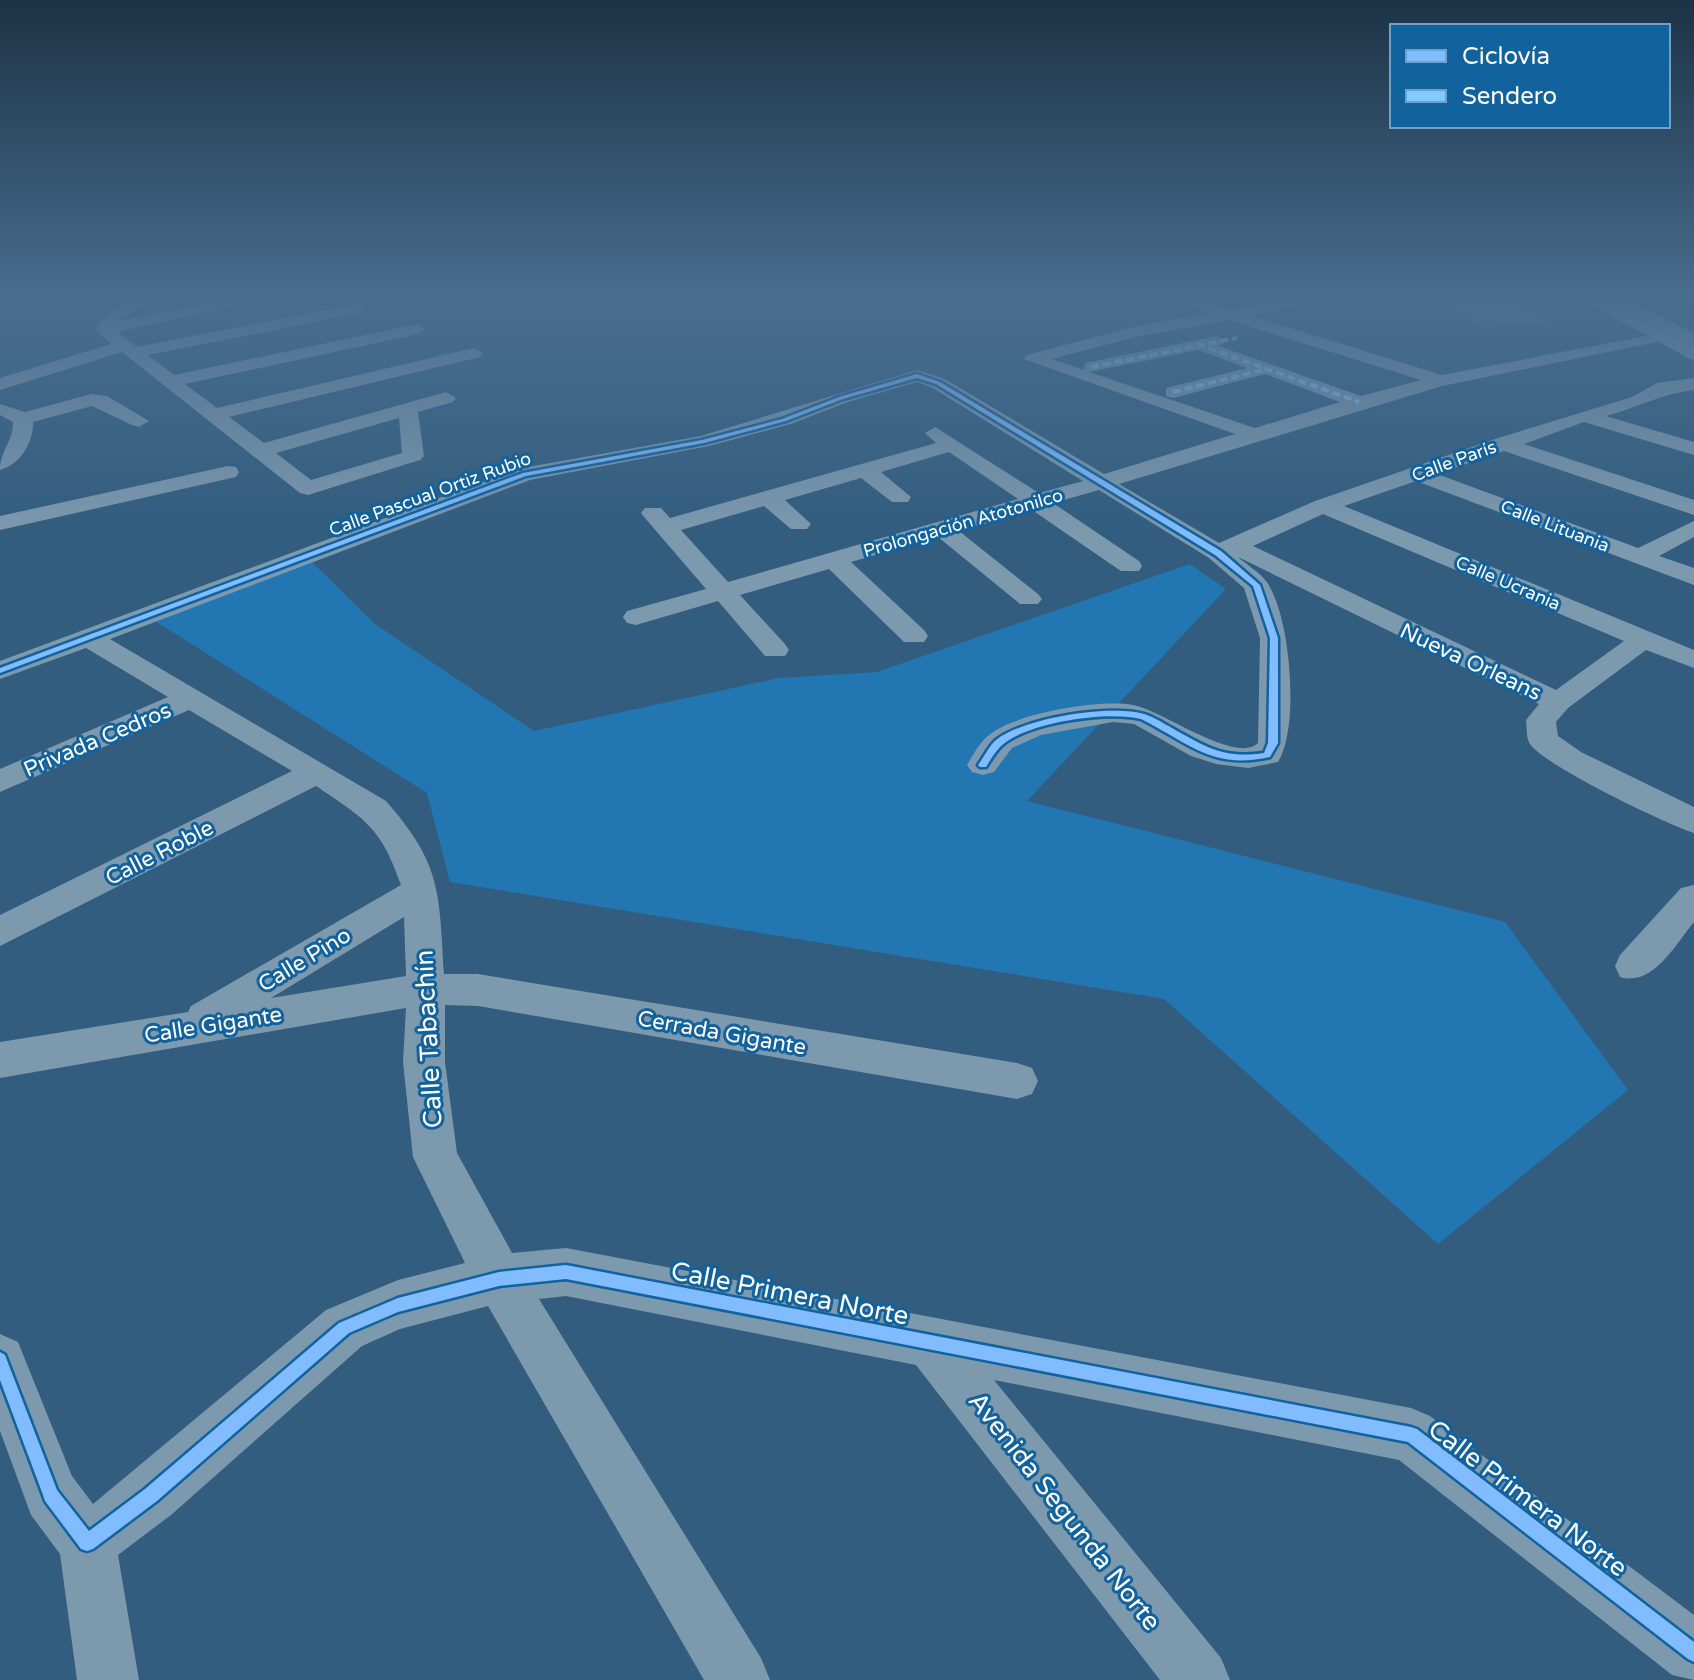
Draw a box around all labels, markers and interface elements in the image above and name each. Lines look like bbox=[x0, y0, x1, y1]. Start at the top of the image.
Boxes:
legend bbox=[1390, 24, 1670, 128]
text: Ciclovía bbox=[1462, 42, 1550, 71]
text: Sendero bbox=[1462, 82, 1557, 111]
street label: Calle París bbox=[1409, 436, 1499, 486]
street label: Calle Pascual Ortiz Rubio bbox=[326, 447, 534, 541]
street label: Prolongación Atotonilco bbox=[861, 484, 1065, 562]
street label: Calle Lituania bbox=[1497, 495, 1613, 557]
street label: Calle Ucrania bbox=[1452, 551, 1564, 615]
street label: Nueva Orleans bbox=[1396, 618, 1545, 706]
street label: Privada Cedros bbox=[20, 697, 175, 783]
street label: Calle Roble bbox=[101, 815, 218, 891]
street label: Calle Pino bbox=[253, 922, 356, 998]
street label: Calle Tabachín bbox=[408, 949, 449, 1129]
street label: Calle Gigante bbox=[142, 1001, 284, 1049]
street label: Cerrada Gigante bbox=[635, 1005, 808, 1061]
street label: Calle Primera Norte bbox=[668, 1255, 911, 1332]
street label: Avenida Segunda Norte bbox=[962, 1386, 1167, 1637]
street label: Calle Primera Norte bbox=[1422, 1413, 1633, 1583]

